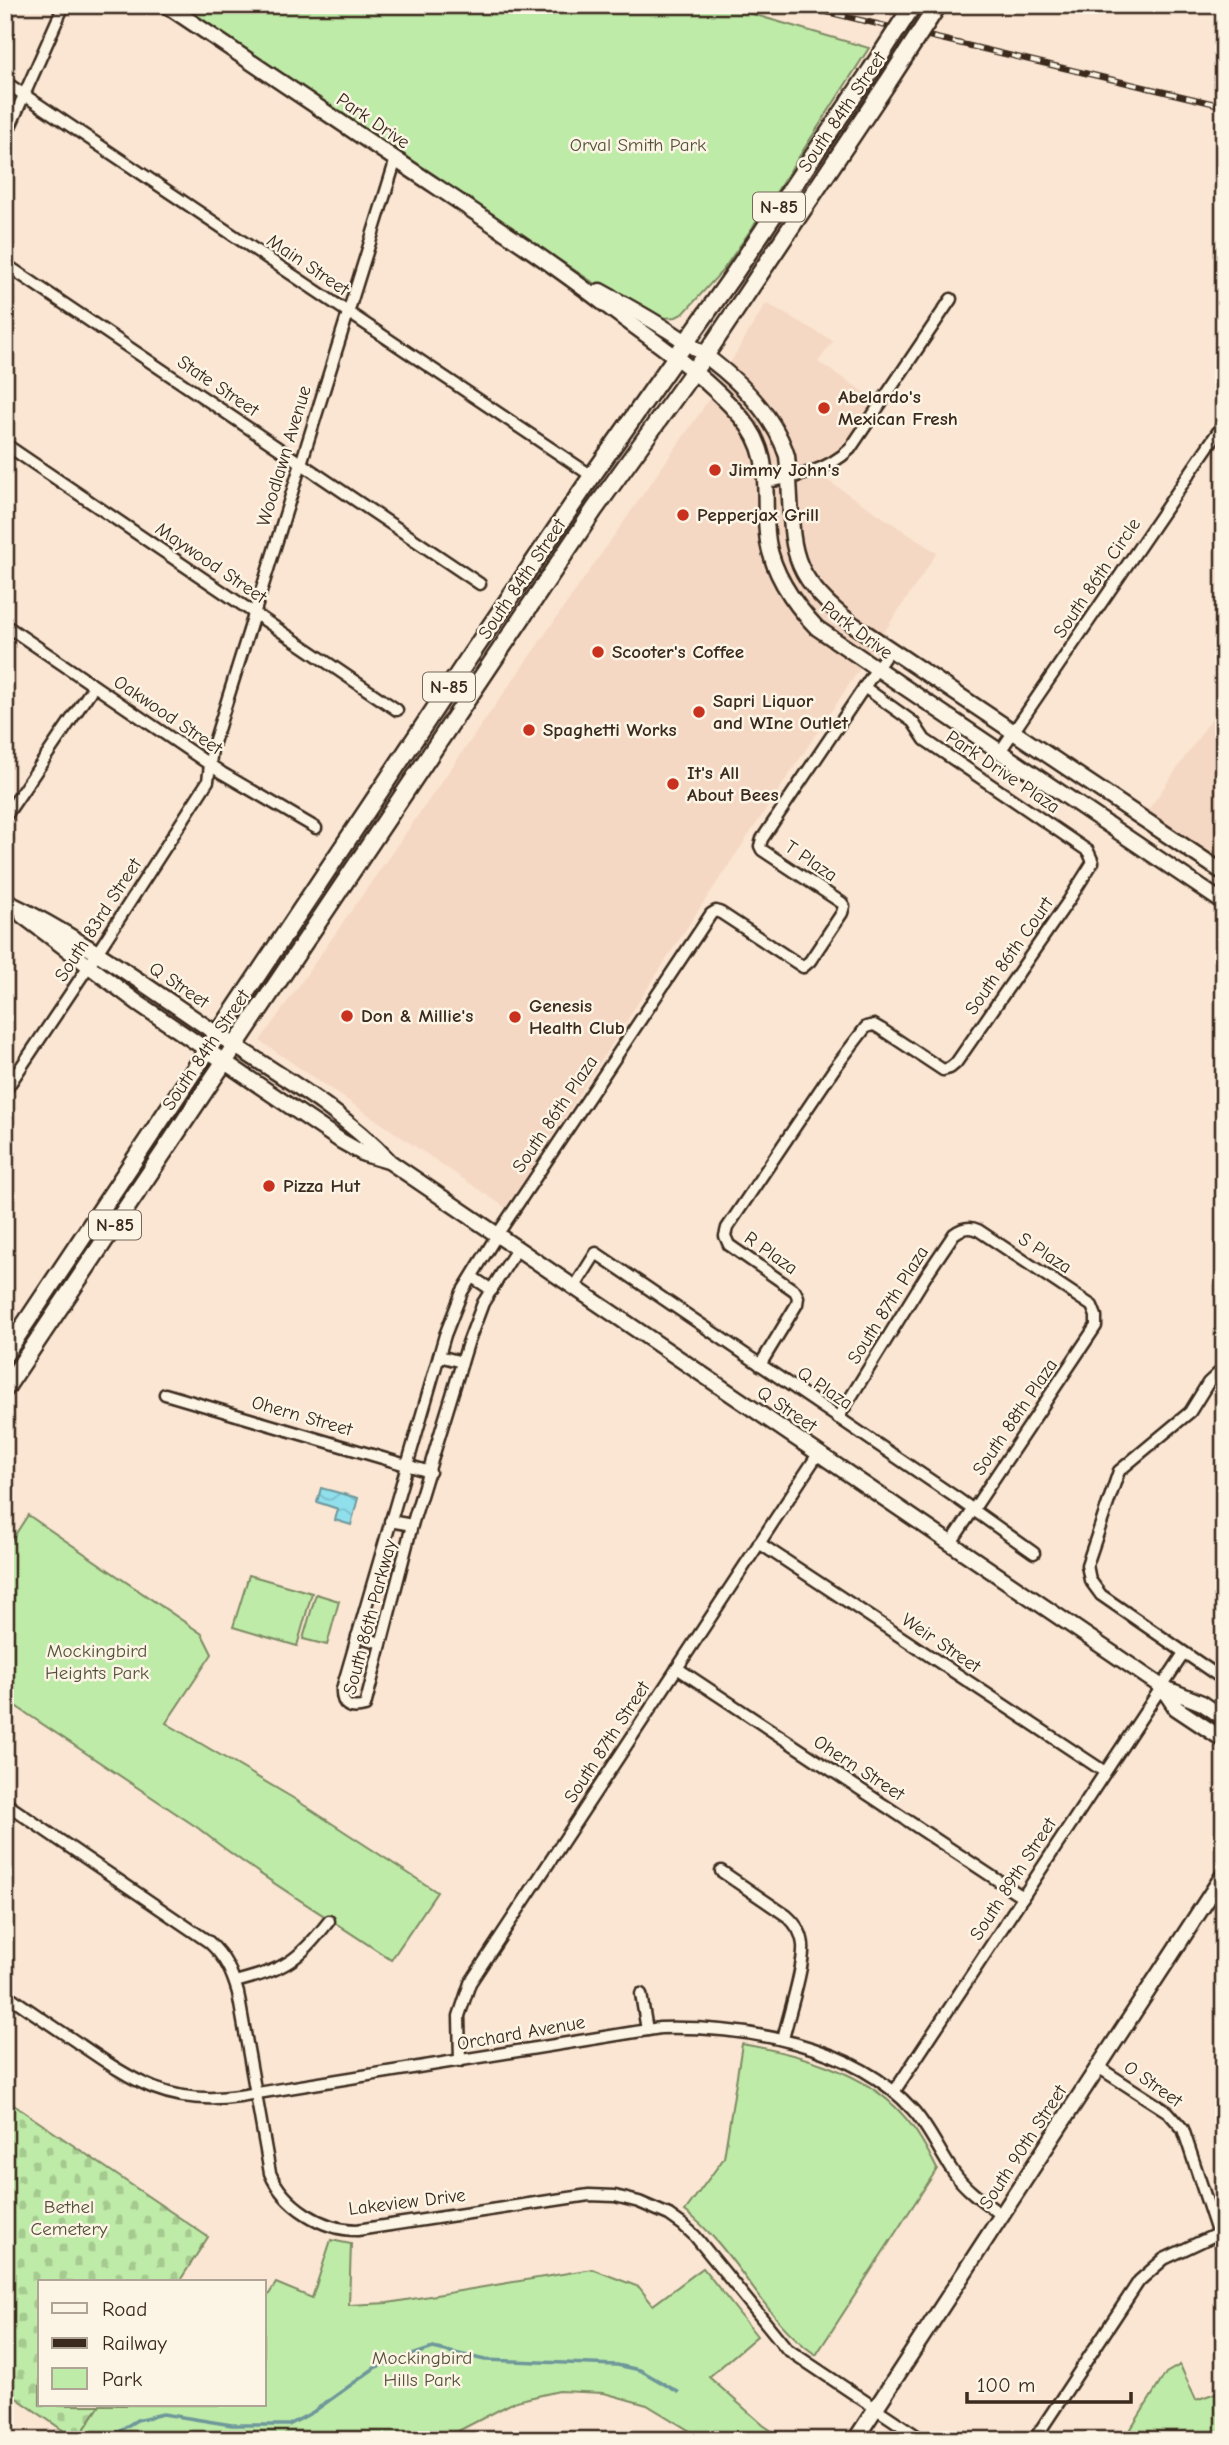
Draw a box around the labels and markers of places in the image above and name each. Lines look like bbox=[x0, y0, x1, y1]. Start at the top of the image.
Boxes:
place label: Abelardo's Mexican Fresh bbox=[838, 386, 958, 430]
marker: Abelardo's Mexican Fresh bbox=[816, 400, 832, 416]
place label: Jimmy John's bbox=[729, 459, 839, 481]
marker: Jimmy John's bbox=[707, 462, 723, 478]
place label: Pepperjax Grill bbox=[697, 504, 819, 526]
marker: Pepperjax Grill bbox=[675, 507, 691, 523]
place label: Scooter's Coffee bbox=[612, 641, 744, 663]
marker: Scooter's Coffee bbox=[590, 644, 606, 660]
place label: Sapri Liquor and WIne Outlet bbox=[713, 690, 849, 734]
marker: Sapri Liquor and WIne Outlet bbox=[691, 704, 707, 720]
place label: Spaghetti Works bbox=[543, 719, 677, 741]
marker: Spaghetti Works bbox=[521, 722, 537, 738]
place label: It's All About Bees bbox=[687, 762, 778, 806]
marker: It's All About Bees bbox=[665, 776, 681, 792]
place label: Genesis Health Club bbox=[529, 995, 625, 1039]
place label: Don & Millie's bbox=[361, 1005, 473, 1027]
marker: Don & Millie's bbox=[339, 1008, 355, 1024]
marker: Genesis Health Club bbox=[507, 1009, 523, 1025]
place label: Pizza Hut bbox=[283, 1175, 361, 1197]
marker: Pizza Hut bbox=[261, 1178, 277, 1194]

